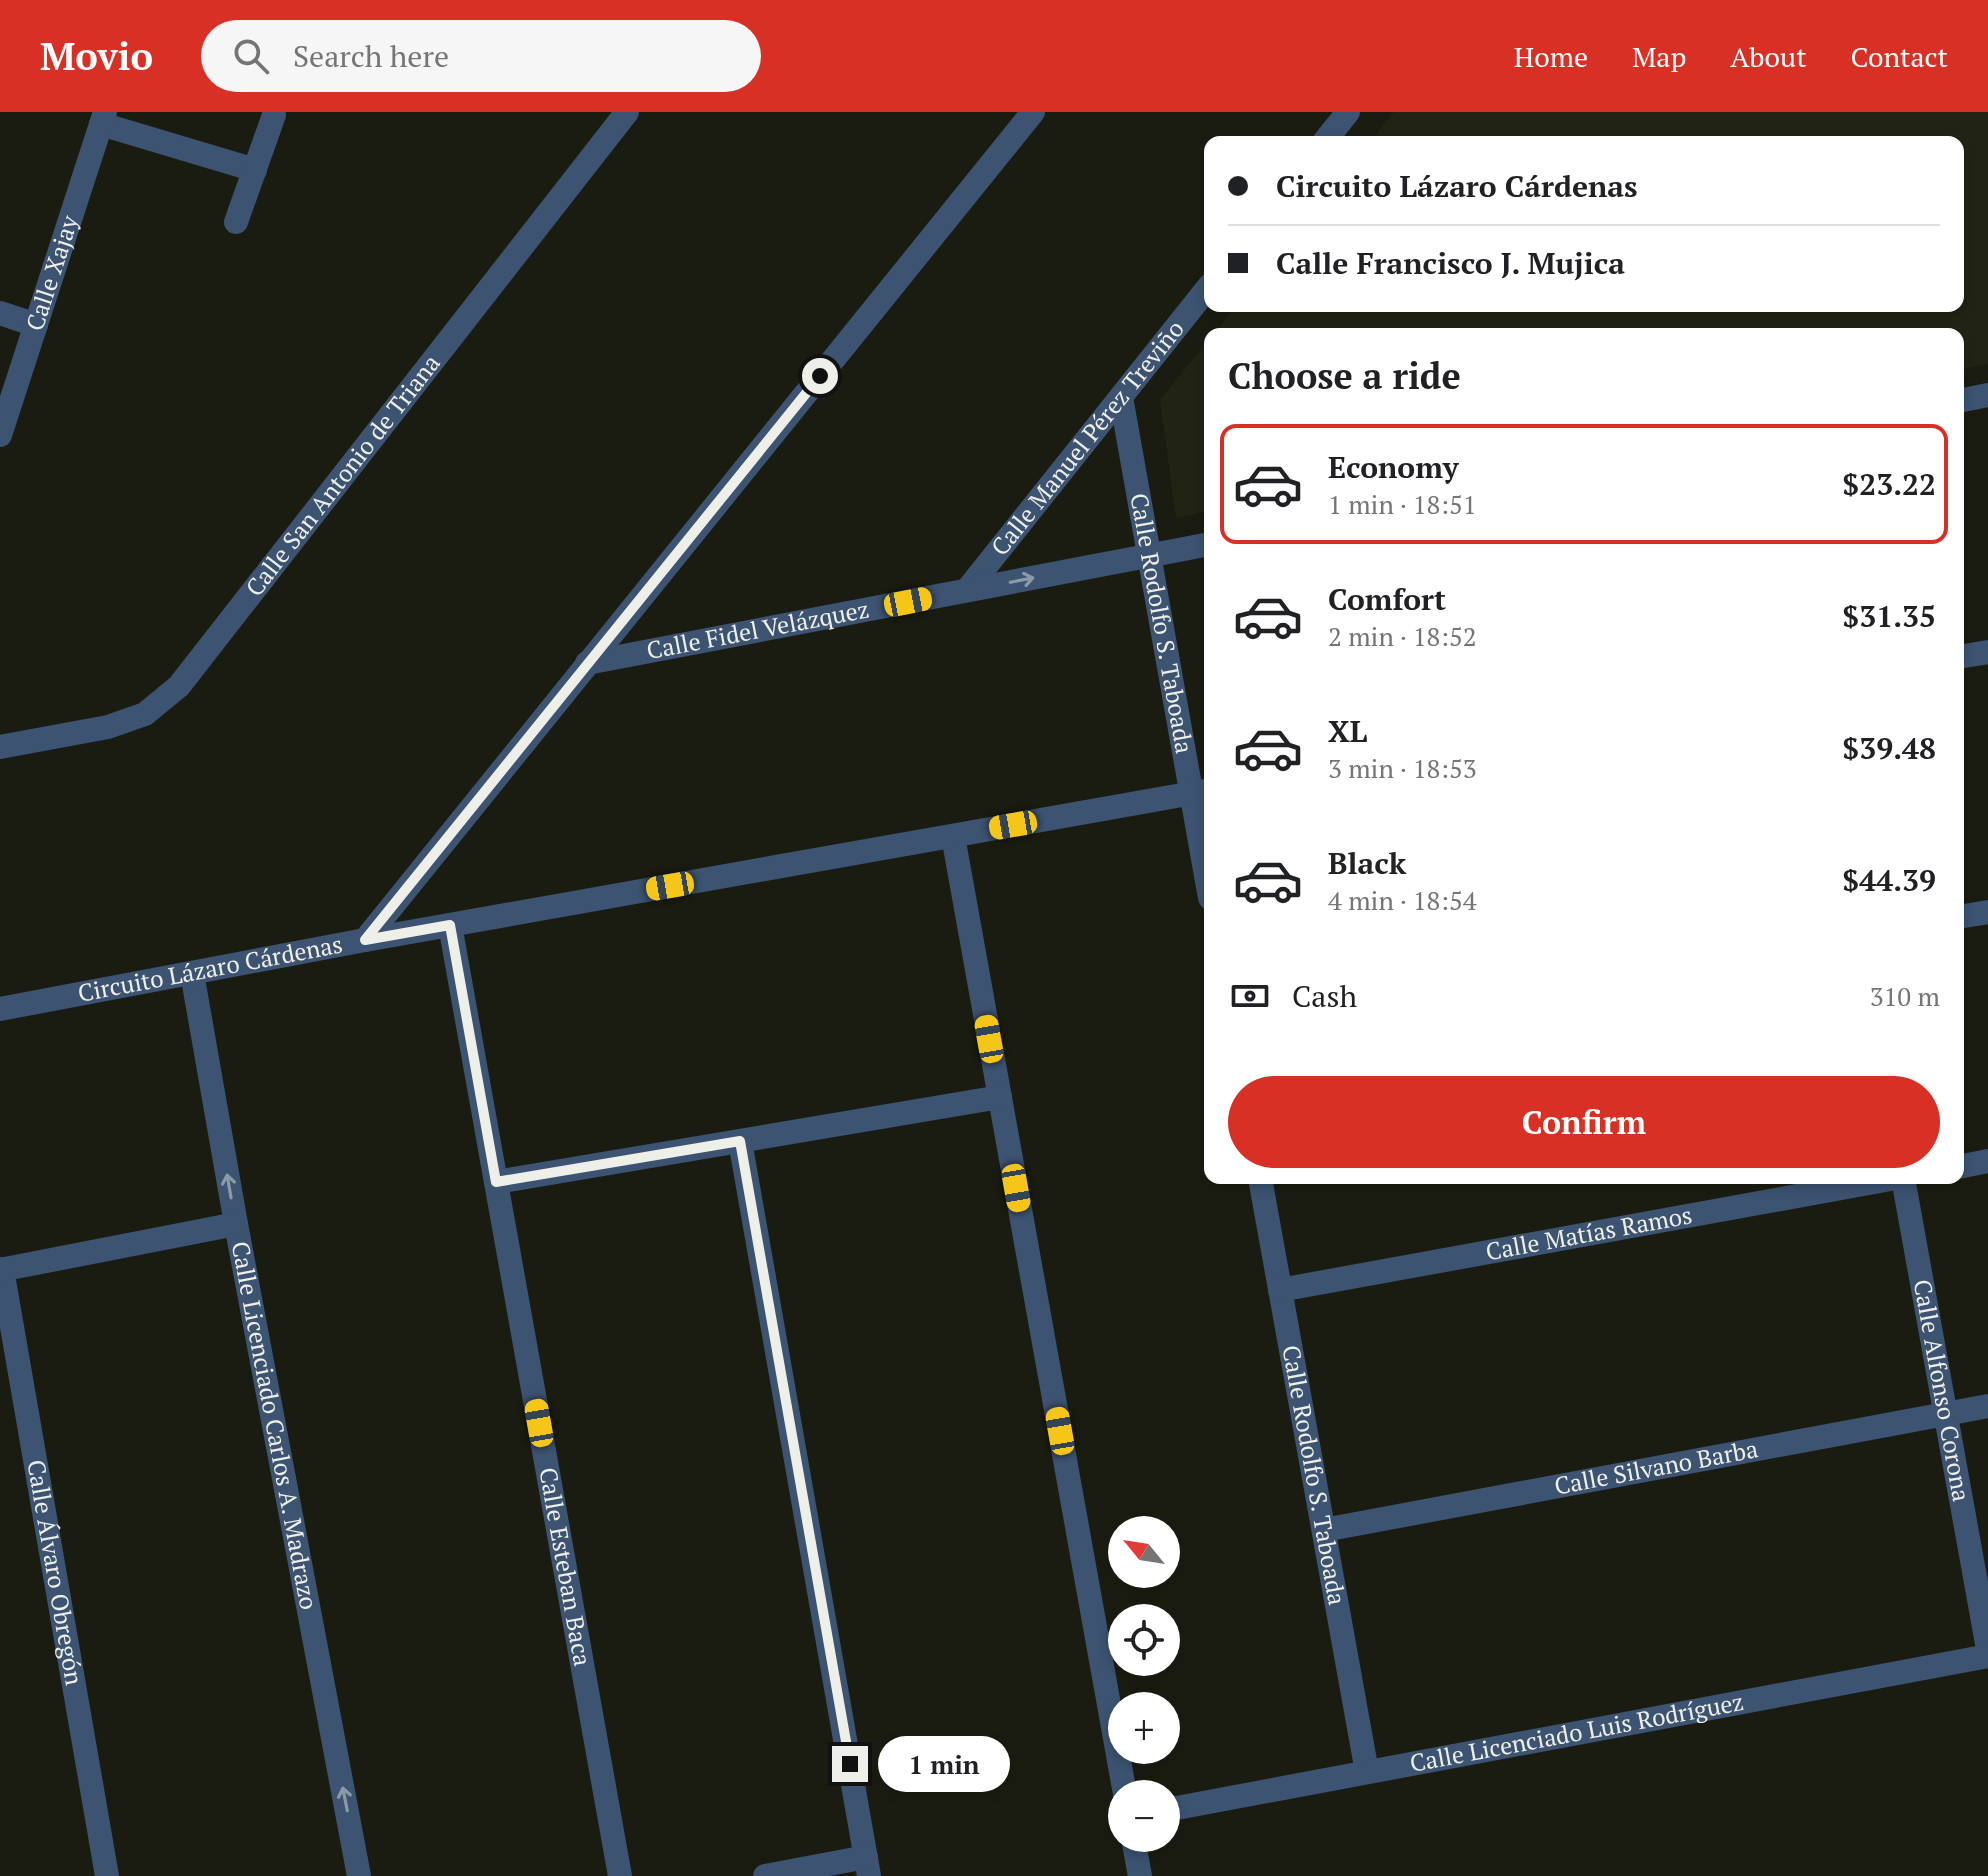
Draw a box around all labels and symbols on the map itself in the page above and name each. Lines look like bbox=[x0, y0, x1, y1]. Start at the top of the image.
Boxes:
street label: Calle Xajay bbox=[18, 210, 86, 335]
street label: Calle Manuel Pérez Treviño bbox=[984, 313, 1191, 562]
street label: Calle San Antonio de Triana bbox=[238, 347, 447, 602]
route start bbox=[802, 358, 838, 394]
street label: Calle Rodolfo S. Taboada bbox=[1123, 491, 1201, 756]
one-way arrow bbox=[1008, 572, 1034, 587]
car bbox=[882, 586, 934, 618]
street label: Calle Fidel Velázquez bbox=[644, 592, 872, 666]
car bbox=[987, 809, 1039, 841]
car bbox=[644, 870, 696, 902]
street label: Circuito Lázaro Cárdenas bbox=[75, 928, 345, 1009]
car bbox=[973, 1013, 1005, 1065]
car bbox=[1000, 1162, 1032, 1214]
one-way arrow bbox=[221, 1174, 236, 1199]
street label: Calle Matías Ramos bbox=[1483, 1198, 1695, 1267]
street label: Calle Licenciado Carlos A. Madrazo bbox=[225, 1239, 325, 1612]
street label: Calle Alfonso Corona bbox=[1907, 1277, 1978, 1504]
street label: Calle Rodolfo S. Taboada bbox=[1275, 1343, 1354, 1608]
car bbox=[523, 1397, 555, 1449]
car bbox=[1044, 1405, 1076, 1457]
street label: Calle Silvano Barba bbox=[1552, 1432, 1760, 1502]
street label: Calle Álvaro Obregón bbox=[20, 1457, 91, 1687]
street label: Calle Esteban Baca bbox=[532, 1465, 599, 1668]
north arrow bbox=[1108, 1516, 1180, 1588]
street label: Calle Licenciado Luis Rodríguez bbox=[1407, 1685, 1746, 1779]
callout: 1 min bbox=[878, 1736, 1010, 1792]
route end bbox=[832, 1746, 868, 1782]
one-way arrow bbox=[336, 1787, 351, 1813]

